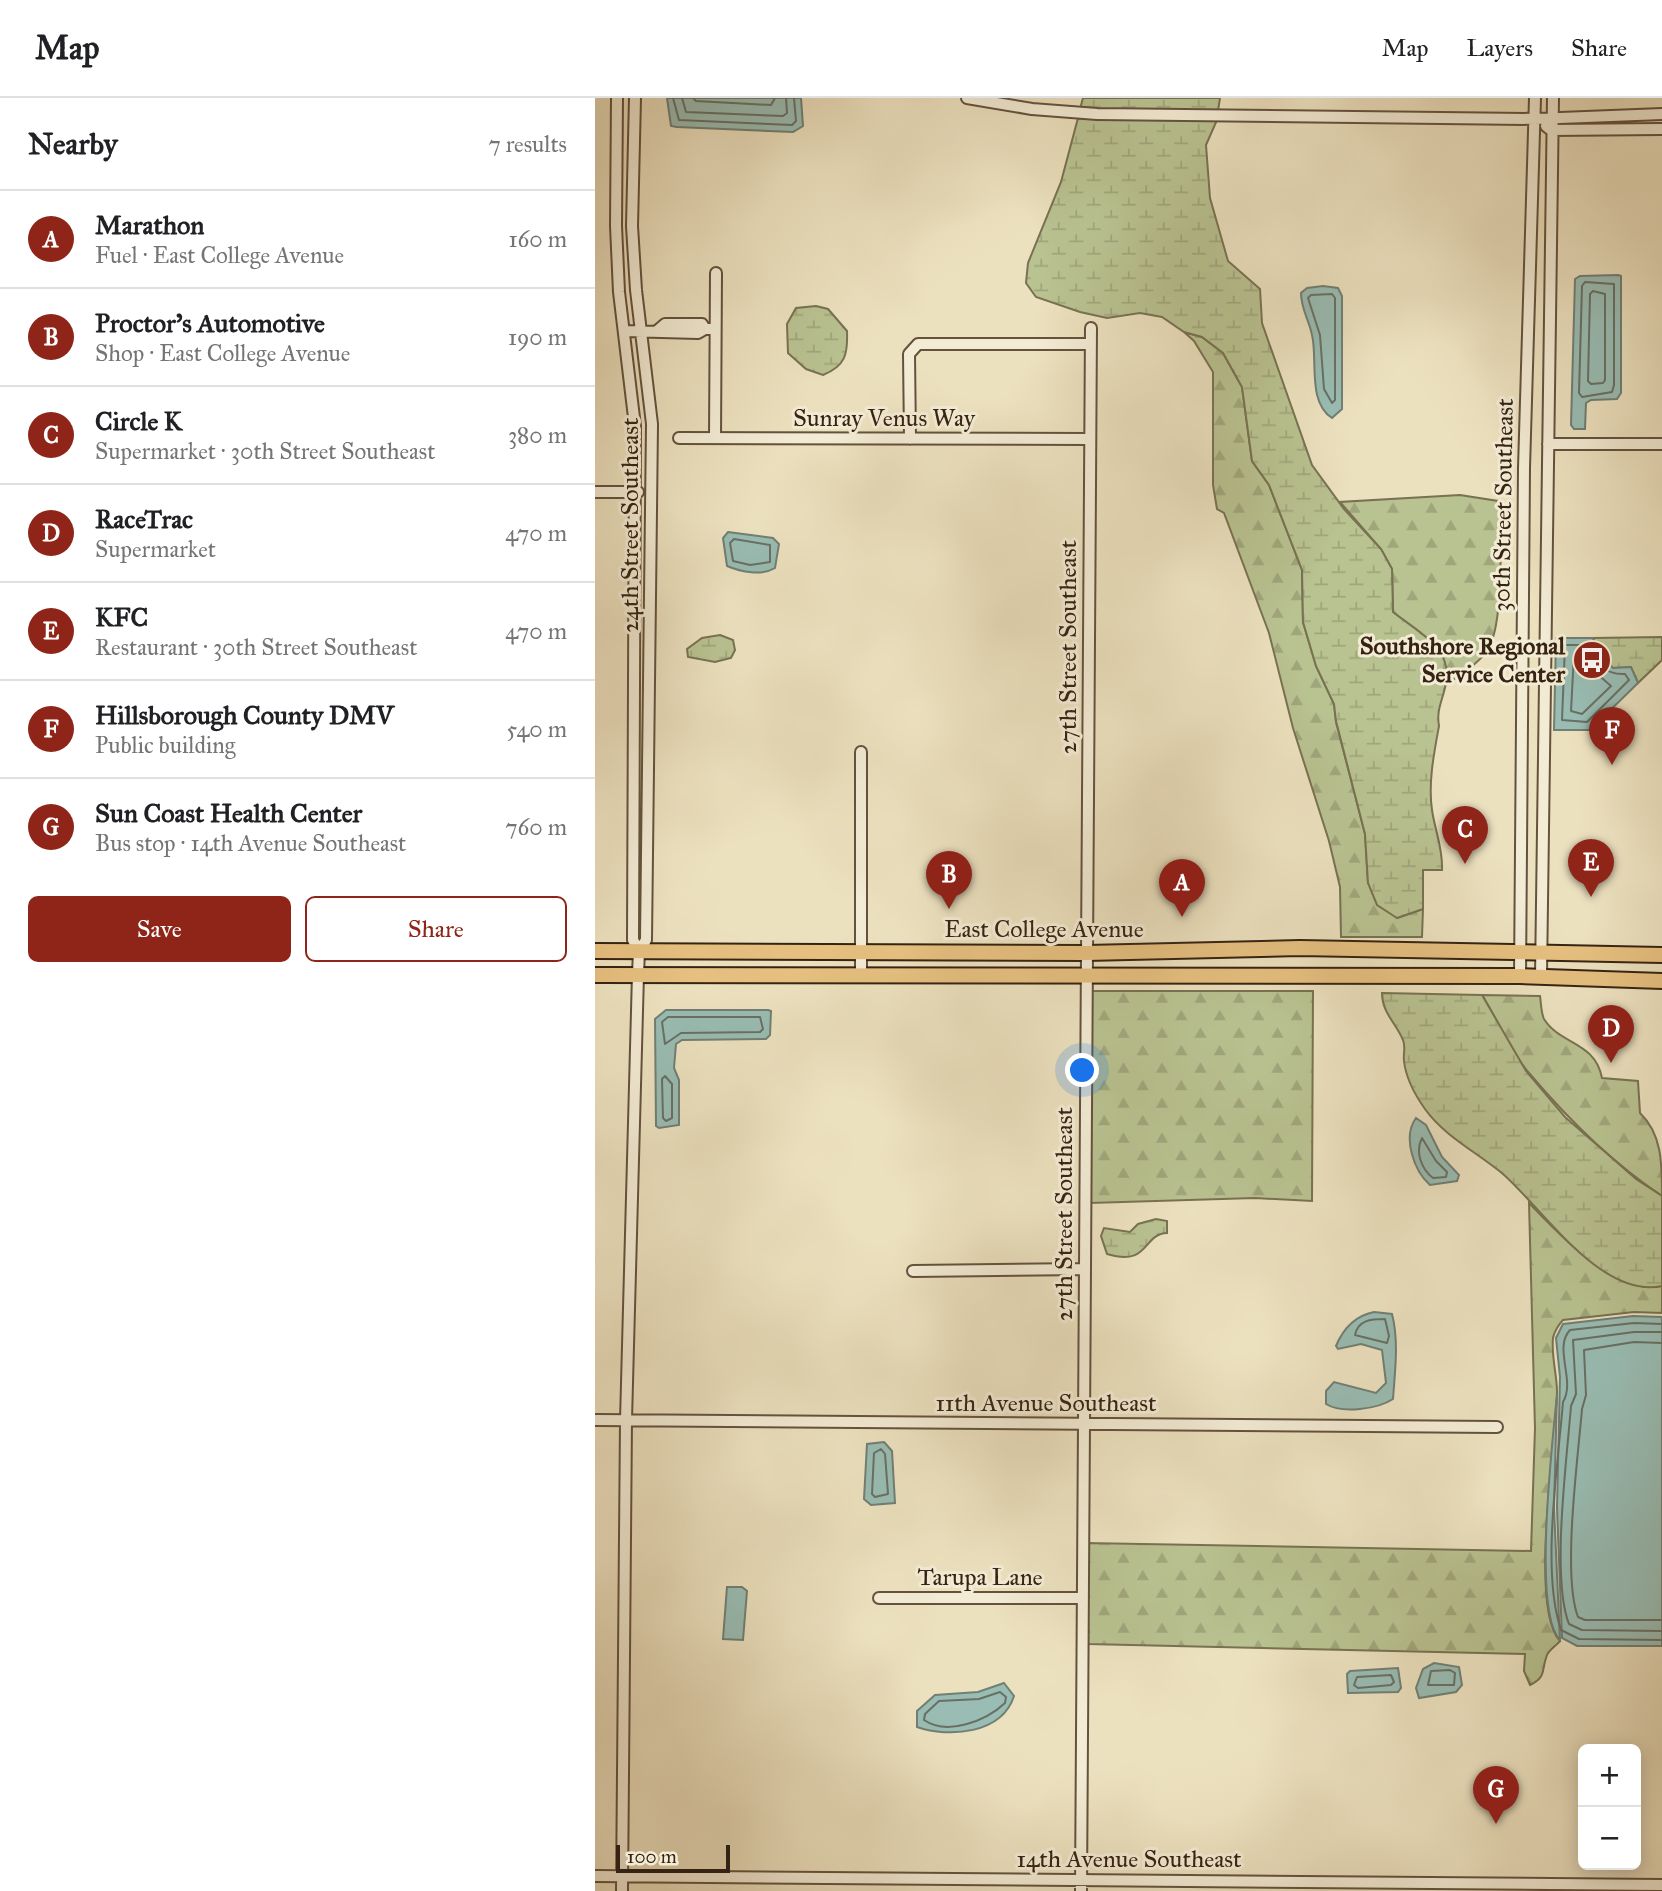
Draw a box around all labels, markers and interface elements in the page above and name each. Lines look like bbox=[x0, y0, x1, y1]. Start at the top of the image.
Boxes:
text: Map bbox=[35, 28, 99, 68]
text: Map bbox=[1382, 33, 1429, 63]
text: Layers bbox=[1467, 33, 1533, 63]
text: Share bbox=[1571, 33, 1627, 63]
text: Nearby bbox=[28, 126, 118, 162]
text: 7 results bbox=[488, 130, 567, 158]
text: Marathon bbox=[95, 209, 204, 241]
text: A bbox=[43, 225, 59, 253]
text: 160 m bbox=[509, 225, 567, 253]
text: Fuel · East College Avenue bbox=[95, 241, 344, 269]
text: Proctor's Automotive bbox=[95, 307, 325, 339]
text: B bbox=[43, 323, 59, 351]
text: 190 m bbox=[508, 323, 567, 351]
text: Shop · East College Avenue bbox=[95, 339, 350, 367]
street label: 30th Street Southeast bbox=[1486, 398, 1520, 612]
street label: Sunray Venus Way bbox=[793, 403, 976, 433]
text: Circle K bbox=[95, 405, 182, 437]
street label: 24th Street Southeast bbox=[615, 417, 645, 633]
text: C bbox=[43, 421, 59, 449]
text: 380 m bbox=[508, 421, 567, 449]
text: Supermarket · 30th Street Southeast bbox=[95, 437, 435, 465]
text: RaceTrac bbox=[95, 503, 193, 535]
text: D bbox=[42, 519, 60, 547]
text: 470 m bbox=[505, 519, 567, 547]
text: Supermarket bbox=[95, 535, 216, 563]
street label: 27th Street Southeast bbox=[1053, 540, 1083, 754]
text: KFC bbox=[95, 601, 148, 633]
text: E bbox=[43, 617, 59, 645]
text: 470 m bbox=[505, 617, 567, 645]
place label: Southshore Regional Service Center bbox=[1360, 631, 1566, 689]
text: Restaurant · 30th Street Southeast bbox=[95, 633, 417, 661]
bus stop icon: Southshore Regional Service Center bbox=[1571, 639, 1613, 681]
text: Hillsborough County DMV bbox=[95, 699, 394, 731]
pin: F bbox=[1589, 707, 1635, 765]
text: F bbox=[43, 715, 59, 743]
text: 540 m bbox=[506, 715, 567, 743]
text: Public building bbox=[95, 731, 235, 759]
text: Sun Coast Health Center bbox=[95, 797, 362, 829]
pin: C bbox=[1442, 806, 1488, 864]
text: G bbox=[43, 813, 59, 841]
text: 760 m bbox=[505, 813, 567, 841]
text: Bus stop · 14th Avenue Southeast bbox=[95, 829, 406, 857]
pin: E bbox=[1568, 839, 1614, 897]
pin: B bbox=[926, 851, 972, 909]
pin: A bbox=[1159, 859, 1205, 917]
button: Save bbox=[28, 896, 291, 962]
button: Share bbox=[305, 896, 567, 962]
street label: East College Avenue bbox=[944, 914, 1144, 944]
pin: D bbox=[1588, 1005, 1634, 1063]
your location bbox=[1065, 1053, 1099, 1087]
street label: 27th Street Southeast bbox=[1049, 1107, 1079, 1321]
street label: 11th Avenue Southeast bbox=[935, 1388, 1157, 1418]
street label: Tarupa Lane bbox=[917, 1562, 1043, 1592]
map controls bbox=[1578, 1744, 1641, 1870]
button: + bbox=[1578, 1744, 1641, 1807]
pin: G bbox=[1473, 1766, 1519, 1824]
button: − bbox=[1578, 1807, 1641, 1870]
scale bar bbox=[616, 1842, 730, 1874]
street label: 14th Avenue Southeast bbox=[1016, 1844, 1242, 1874]
text: 100 m bbox=[627, 1845, 677, 1868]

